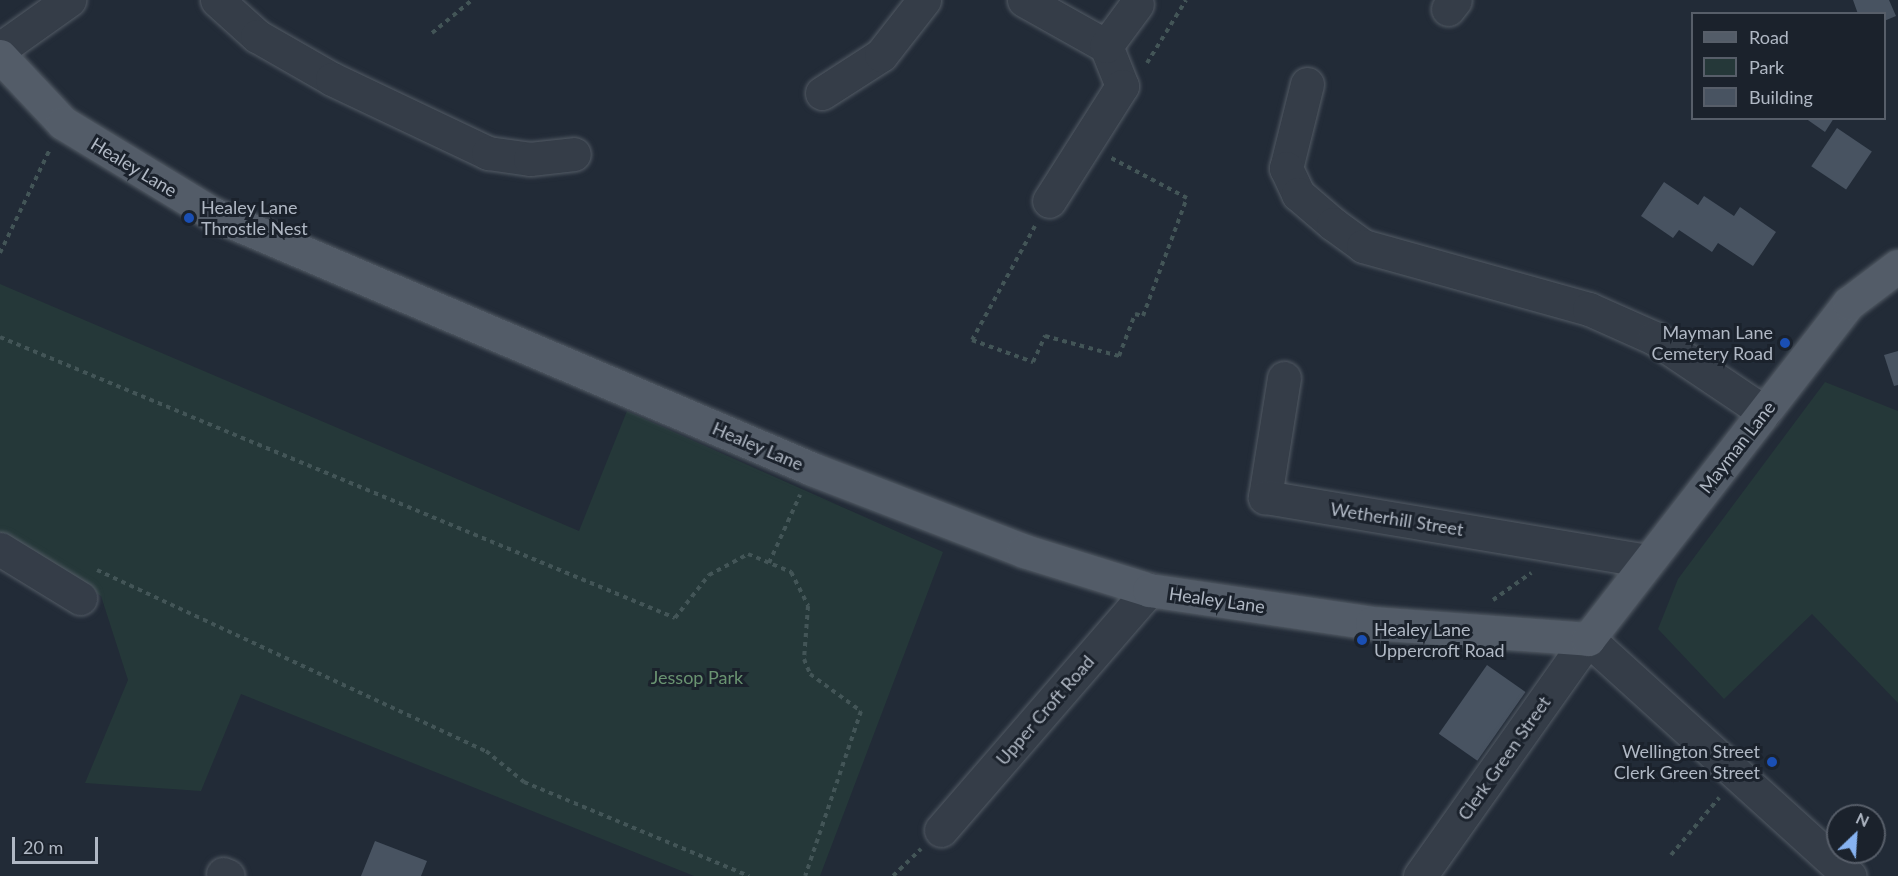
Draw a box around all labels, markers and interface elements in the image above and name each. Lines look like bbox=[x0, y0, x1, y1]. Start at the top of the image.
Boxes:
legend bbox=[1691, 12, 1886, 120]
text: Road bbox=[1749, 26, 1789, 48]
text: Park bbox=[1749, 56, 1784, 78]
text: Building bbox=[1749, 86, 1813, 108]
street label: Healey Lane bbox=[87, 133, 181, 201]
place label: Healey Lane Throstle Nest bbox=[201, 197, 308, 240]
marker: Healey Lane Throstle Nest bbox=[182, 211, 196, 225]
place label: Mayman Lane Cemetery Road bbox=[1651, 322, 1773, 364]
marker: Mayman Lane Cemetery Road bbox=[1778, 336, 1792, 350]
street label: Mayman Lane bbox=[1694, 397, 1780, 497]
street label: Healey Lane bbox=[709, 417, 807, 475]
street label: Wetherhill Street bbox=[1329, 498, 1465, 540]
street label: Healey Lane bbox=[1167, 583, 1267, 617]
place label: Healey Lane Uppercroft Road bbox=[1374, 619, 1504, 662]
marker: Healey Lane Uppercroft Road bbox=[1355, 633, 1369, 647]
street label: Upper Croft Road bbox=[991, 651, 1099, 769]
park label: Jessop Park bbox=[651, 666, 743, 688]
street label: Clerk Green Street bbox=[1453, 692, 1555, 824]
place label: Wellington Street Clerk Green Street bbox=[1614, 741, 1760, 783]
marker: Wellington Street Clerk Green Street bbox=[1765, 755, 1779, 769]
north arrow bbox=[1826, 804, 1886, 864]
text: N bbox=[1853, 808, 1873, 830]
scale bar bbox=[15, 825, 100, 863]
text: 20 m bbox=[23, 836, 63, 858]

